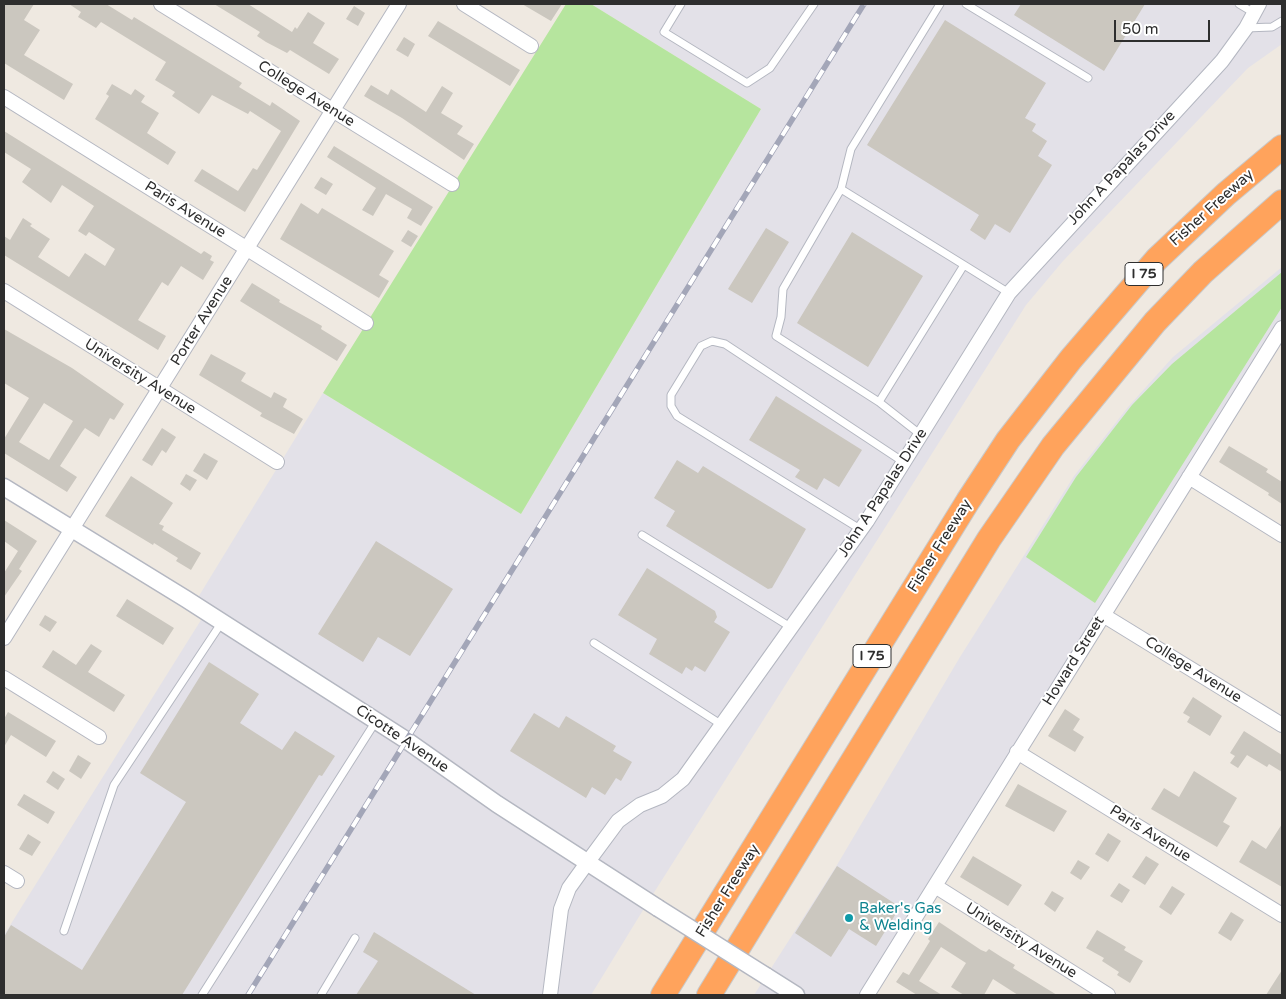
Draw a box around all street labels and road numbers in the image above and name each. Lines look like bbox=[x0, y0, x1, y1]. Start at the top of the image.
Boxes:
street label: College Avenue bbox=[254, 57, 358, 131]
street label: John A Papalas Drive bbox=[1064, 107, 1180, 229]
street label: Fisher Freeway bbox=[1166, 166, 1258, 250]
street label: Paris Avenue bbox=[141, 178, 229, 242]
road number: I 75 bbox=[1125, 262, 1163, 286]
street label: Porter Avenue bbox=[167, 273, 237, 369]
street label: University Avenue bbox=[81, 335, 199, 419]
street label: John A Papalas Drive bbox=[835, 425, 931, 561]
street label: Fisher Freeway bbox=[904, 496, 976, 596]
street label: Howard Street bbox=[1039, 613, 1109, 709]
street label: College Avenue bbox=[1141, 633, 1245, 707]
road number: I 75 bbox=[853, 644, 891, 668]
street label: Cicotte Avenue bbox=[352, 701, 452, 777]
street label: Paris Avenue bbox=[1106, 802, 1194, 866]
street label: Fisher Freeway bbox=[692, 841, 764, 941]
street label: University Avenue bbox=[962, 899, 1080, 983]

